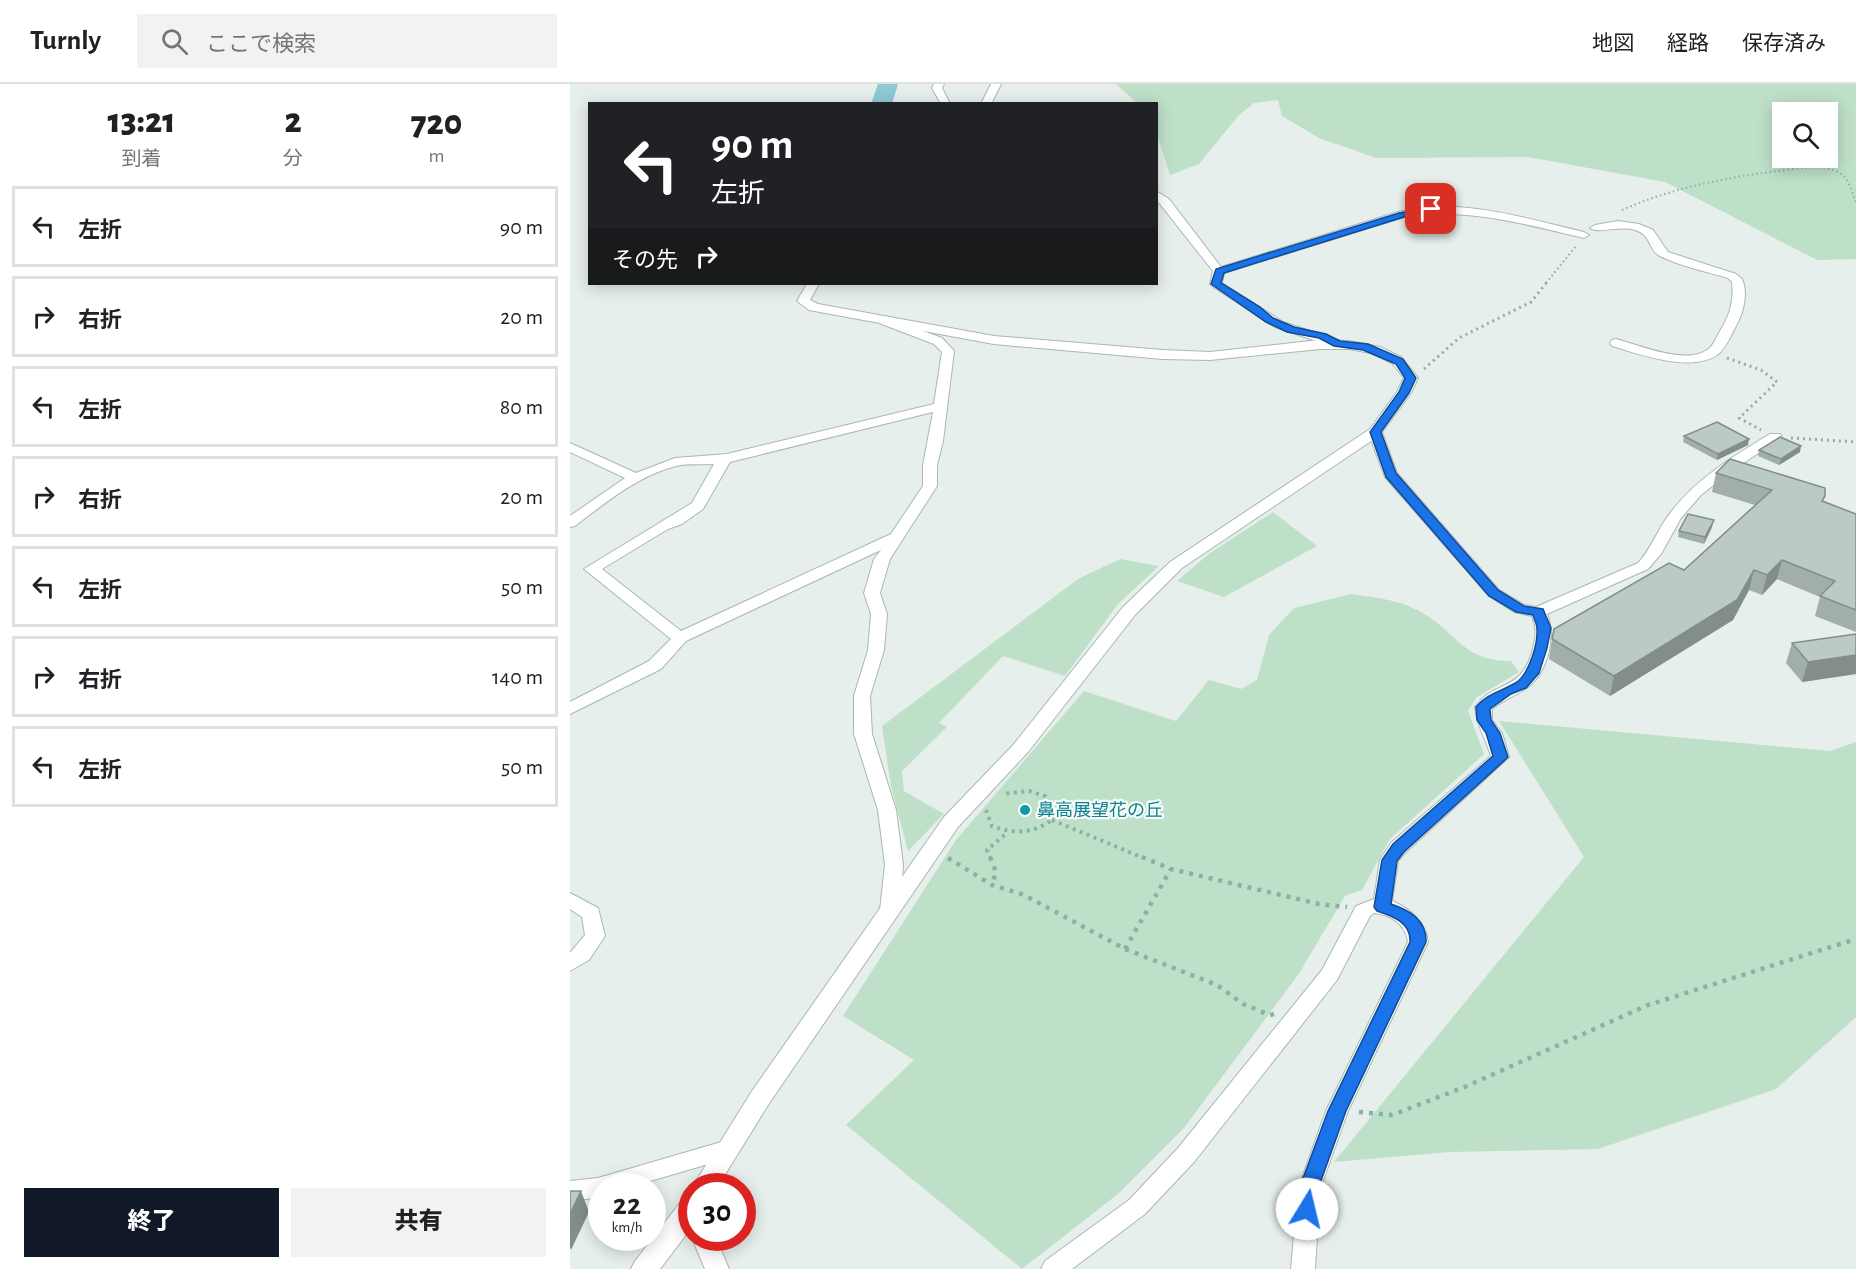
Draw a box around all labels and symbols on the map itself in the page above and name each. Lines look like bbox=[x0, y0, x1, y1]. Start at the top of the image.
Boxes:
pin bbox=[1405, 183, 1456, 234]
place label: 鼻高展望花の丘 bbox=[1037, 800, 1163, 820]
marker: 鼻高展望花の丘 bbox=[1018, 803, 1032, 817]
speed limit sign: 30 bbox=[678, 1173, 756, 1251]
position arrow bbox=[1275, 1177, 1339, 1241]

